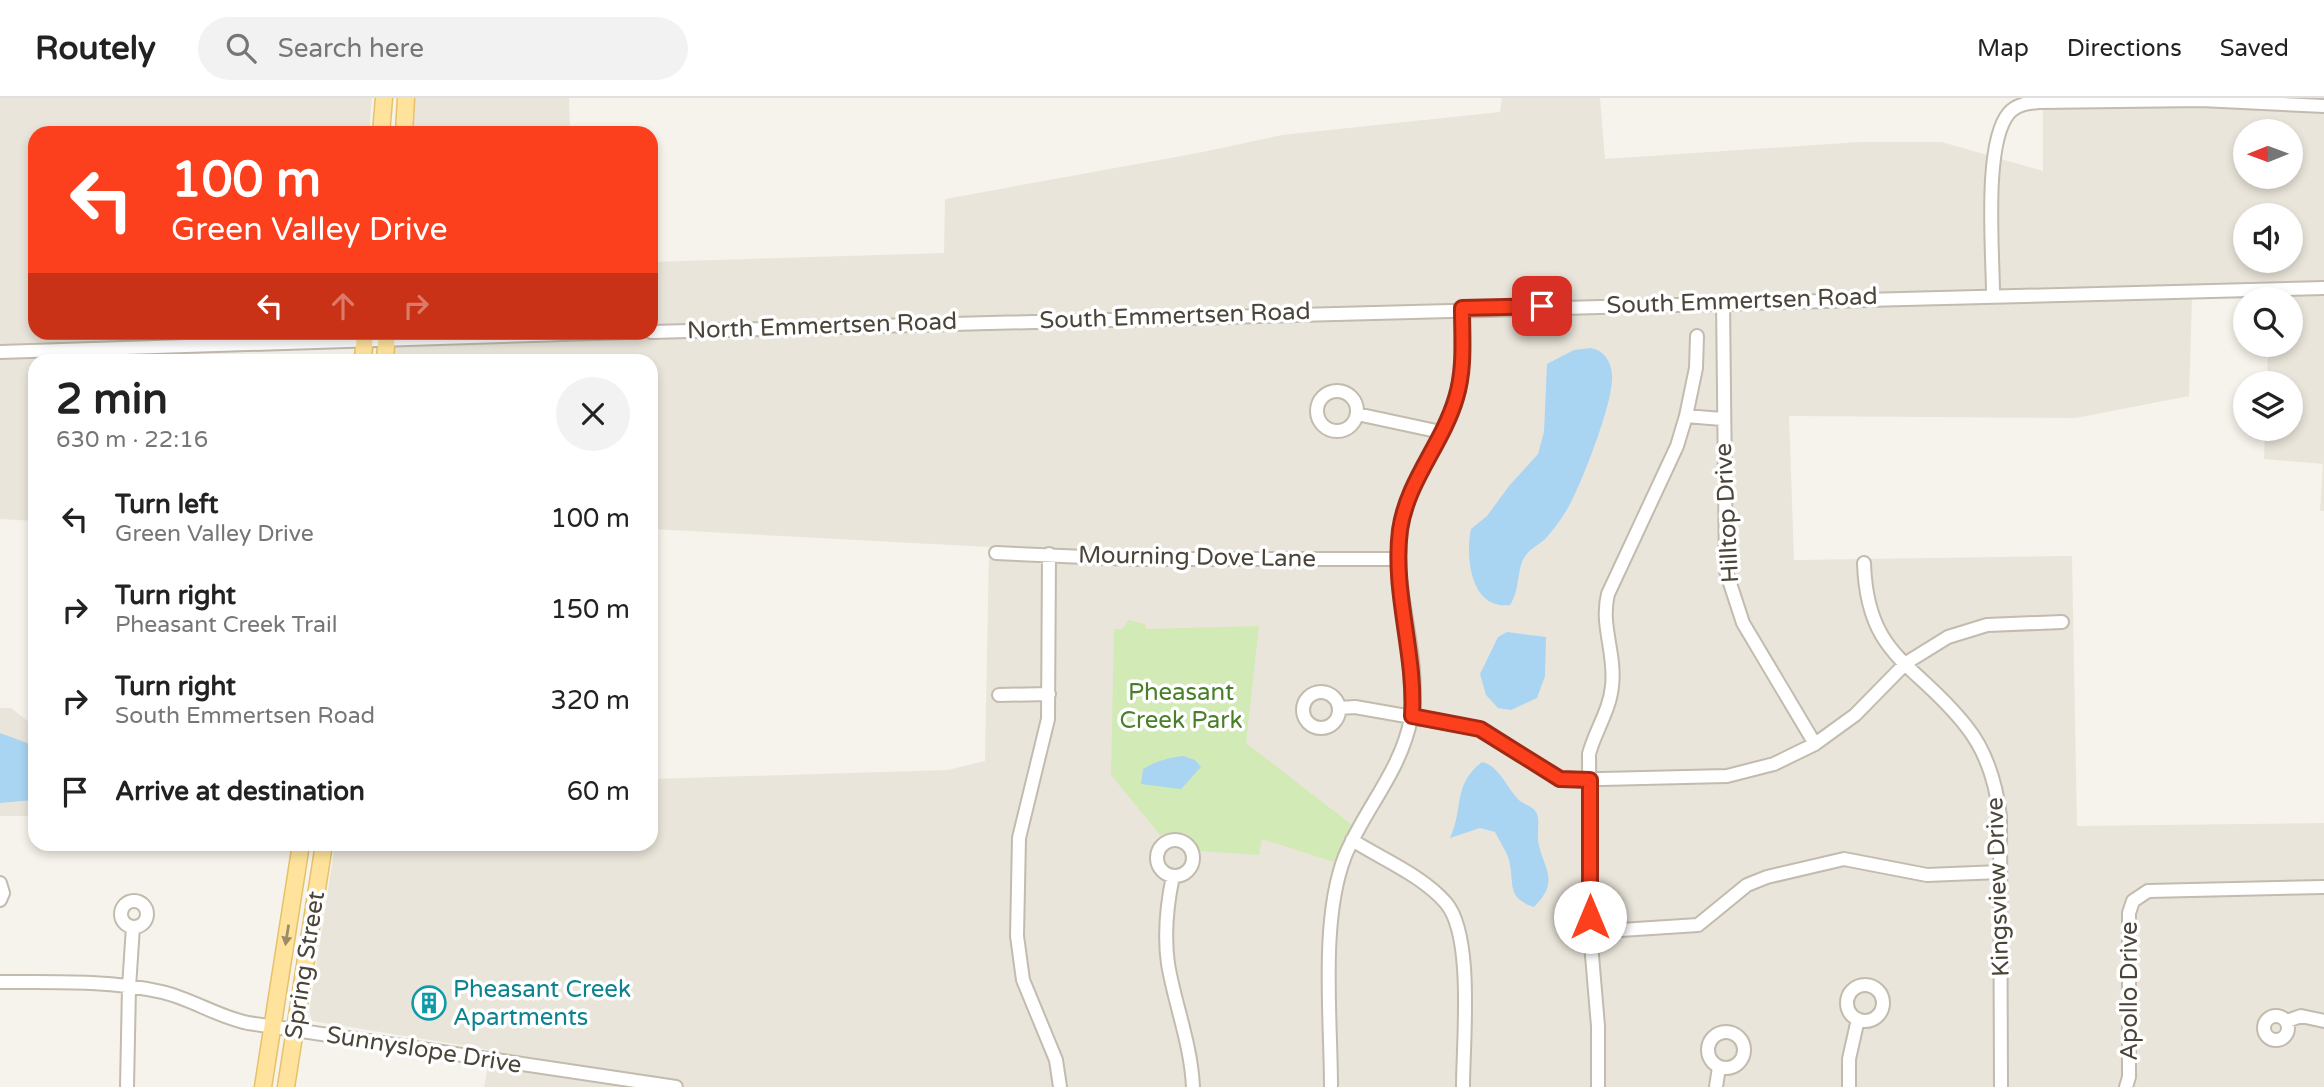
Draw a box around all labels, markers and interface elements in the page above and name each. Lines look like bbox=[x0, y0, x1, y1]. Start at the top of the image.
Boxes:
search box bbox=[198, 17, 688, 80]
text: Routely bbox=[35, 29, 156, 68]
icon: search bbox=[222, 29, 260, 67]
text: Search here bbox=[278, 33, 424, 64]
text: Map bbox=[1977, 34, 2029, 63]
text: Directions bbox=[2067, 34, 2182, 63]
text: Saved bbox=[2220, 34, 2289, 63]
north arrow bbox=[2233, 119, 2303, 189]
map controls bbox=[2233, 119, 2303, 441]
text: 100 m bbox=[171, 151, 321, 210]
icon: left bbox=[56, 154, 147, 245]
button: sound bbox=[2233, 203, 2303, 273]
text: Green Valley Drive bbox=[171, 211, 448, 249]
pin bbox=[1512, 276, 1572, 336]
street label: South Emmertsen Road bbox=[1606, 282, 1878, 320]
icon: left bbox=[251, 287, 289, 325]
icon: ahead bbox=[324, 287, 362, 325]
icon: right bbox=[397, 287, 435, 325]
icon: arrive bbox=[1523, 287, 1561, 325]
button: search bbox=[2233, 287, 2303, 357]
street label: South Emmertsen Road bbox=[1039, 297, 1311, 335]
street label: North Emmertsen Road bbox=[686, 307, 958, 345]
button: layers bbox=[2233, 371, 2303, 441]
text: 2 min bbox=[56, 374, 168, 425]
button: close bbox=[556, 377, 630, 451]
text: 630 m · 22:16 bbox=[56, 426, 208, 454]
street label: Hilltop Drive bbox=[1709, 442, 1745, 584]
text: Turn left bbox=[115, 489, 218, 520]
icon: left bbox=[56, 500, 94, 538]
text: 100 m bbox=[550, 503, 630, 534]
text: Green Valley Drive bbox=[115, 520, 314, 548]
street label: Mourning Dove Lane bbox=[1078, 540, 1316, 574]
text: Turn right bbox=[115, 580, 236, 611]
icon: right bbox=[56, 591, 94, 629]
text: 150 m bbox=[550, 594, 630, 625]
text: Pheasant Creek Trail bbox=[115, 611, 337, 639]
text: Turn right bbox=[115, 671, 236, 702]
park label: Pheasant Creek Park bbox=[1119, 678, 1243, 735]
icon: right bbox=[56, 682, 94, 720]
text: 320 m bbox=[550, 685, 630, 716]
text: South Emmertsen Road bbox=[115, 702, 375, 730]
icon: arrive bbox=[56, 773, 94, 811]
text: Arrive at destination bbox=[115, 776, 365, 807]
text: 60 m bbox=[567, 776, 630, 807]
street label: Kingsview Drive bbox=[1980, 797, 2016, 977]
position arrow bbox=[1553, 880, 1627, 954]
street label: Spring Street bbox=[279, 889, 331, 1041]
street label: Apollo Drive bbox=[2115, 921, 2144, 1061]
one-way arrow bbox=[281, 924, 292, 946]
place label: Pheasant Creek Apartments bbox=[453, 975, 631, 1032]
building icon: Pheasant Creek Apartments bbox=[410, 984, 448, 1022]
street label: Sunnyslope Drive bbox=[324, 1020, 524, 1080]

